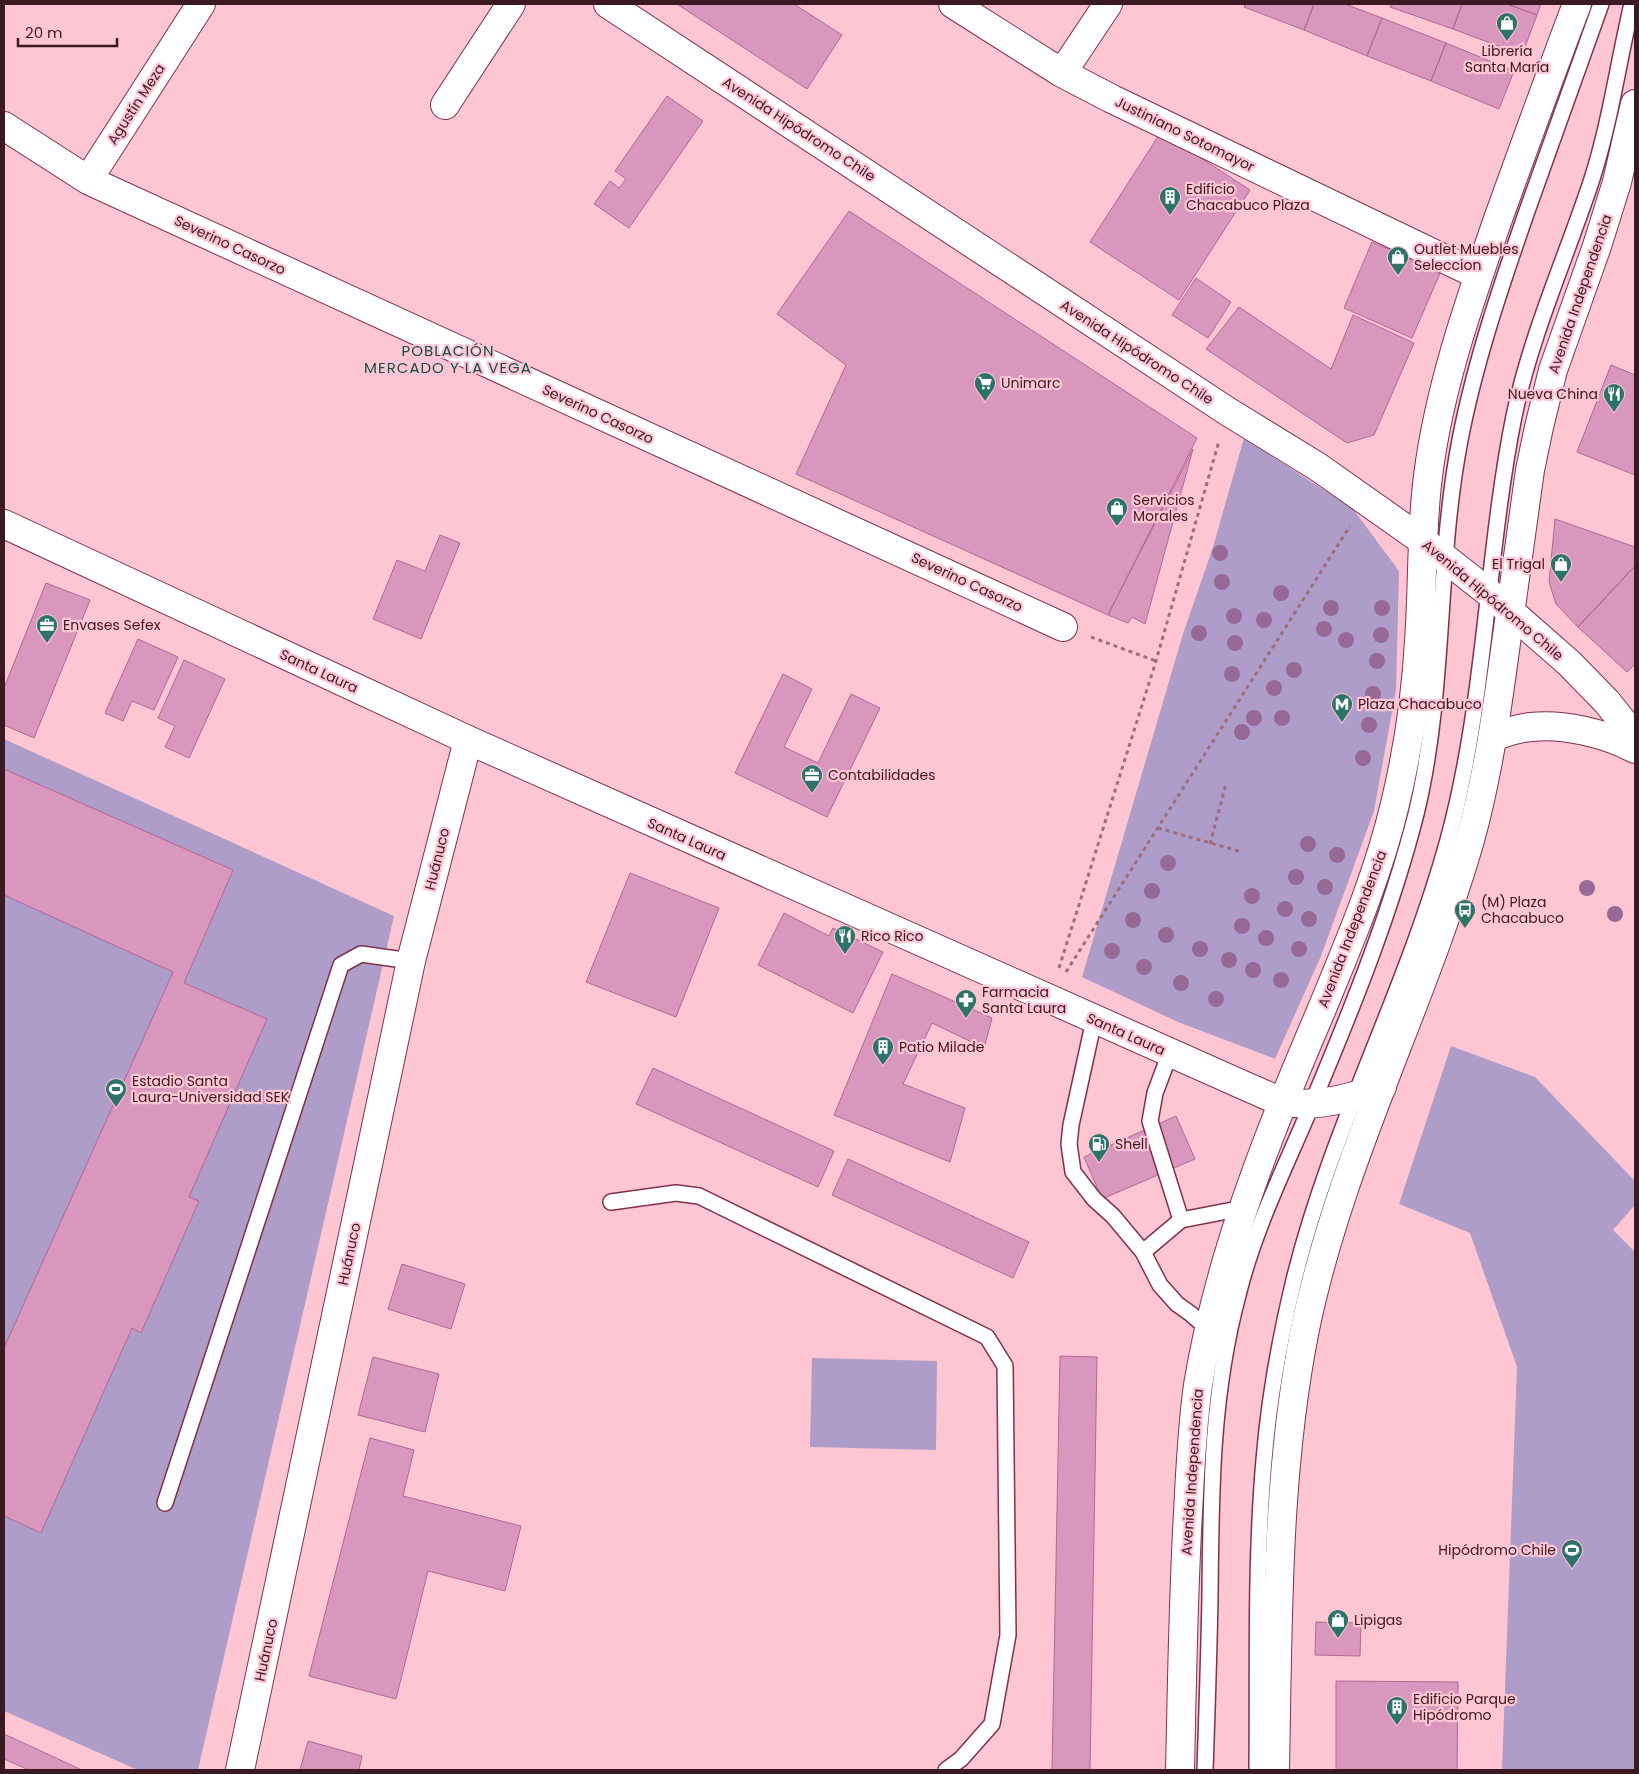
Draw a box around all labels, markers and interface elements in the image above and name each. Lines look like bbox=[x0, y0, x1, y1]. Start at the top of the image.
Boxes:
shop icon: Librería Santa María bbox=[1495, 11, 1519, 42]
scale bar bbox=[18, 15, 116, 47]
text: 20 m bbox=[25, 22, 63, 43]
place label: Librería Santa María bbox=[1465, 41, 1549, 77]
street label: Agustín Meza bbox=[102, 60, 170, 148]
street label: Avenida Hipódromo Chile bbox=[719, 72, 880, 186]
street label: Justiniano Sotomayor bbox=[1112, 91, 1258, 177]
place label: Edificio Chacabuco Plaza bbox=[1186, 179, 1310, 215]
building icon: Edificio Chacabuco Plaza bbox=[1158, 185, 1182, 216]
street label: Severino Casorzo bbox=[171, 210, 289, 280]
street label: Avenida Independencia bbox=[1543, 212, 1617, 376]
place label: Outlet Muebles Seleccion bbox=[1414, 239, 1519, 275]
shop icon: Outlet Muebles Seleccion bbox=[1386, 245, 1410, 276]
street label: Avenida Hipódromo Chile bbox=[1057, 295, 1218, 409]
district label: POBLACIÓN MERCADO Y LA VEGA bbox=[364, 340, 532, 378]
supermarket icon: Unimarc bbox=[973, 371, 997, 402]
place label: Unimarc bbox=[1001, 373, 1060, 393]
street label: Severino Casorzo bbox=[539, 379, 657, 449]
restaurant icon: Nueva China bbox=[1602, 382, 1626, 413]
place label: Nueva China bbox=[1508, 384, 1598, 404]
place label: Servicios Morales bbox=[1133, 490, 1195, 526]
shop icon: Servicios Morales bbox=[1105, 496, 1129, 527]
street label: Avenida Hipódromo Chile bbox=[1418, 535, 1568, 665]
street label: Severino Casorzo bbox=[908, 547, 1026, 617]
shop icon: El Trigal bbox=[1549, 552, 1573, 583]
place label: El Trigal bbox=[1492, 554, 1545, 574]
office icon: Envases Sefex bbox=[35, 613, 59, 644]
place label: Envases Sefex bbox=[63, 615, 161, 635]
street label: Santa Laura bbox=[277, 644, 361, 698]
metro station icon: Plaza Chacabuco bbox=[1330, 692, 1354, 723]
place label: Plaza Chacabuco bbox=[1358, 694, 1482, 714]
office icon: Contabilidades bbox=[800, 763, 824, 794]
place label: Contabilidades bbox=[828, 765, 935, 785]
street label: Santa Laura bbox=[645, 813, 729, 865]
street label: Huánuco bbox=[420, 826, 454, 892]
street label: Avenida Independencia bbox=[1313, 847, 1391, 1011]
place label: (M) Plaza Chacabuco bbox=[1481, 892, 1564, 928]
bus stop icon: (M) Plaza Chacabuco bbox=[1453, 898, 1477, 929]
restaurant icon: Rico Rico bbox=[833, 924, 857, 955]
place label: Rico Rico bbox=[861, 926, 924, 946]
place label: Farmacia Santa Laura bbox=[982, 982, 1066, 1018]
pharmacy icon: Farmacia Santa Laura bbox=[954, 988, 978, 1019]
street label: Santa Laura bbox=[1084, 1008, 1168, 1060]
building icon: Patio Milade bbox=[871, 1035, 895, 1066]
place label: Patio Milade bbox=[899, 1037, 985, 1057]
place label: Estadio Santa Laura-Universidad SEK bbox=[132, 1071, 290, 1107]
sports icon: Estadio Santa Laura-Universidad SEK bbox=[104, 1077, 128, 1108]
fuel station icon: Shell bbox=[1087, 1132, 1111, 1163]
place label: Shell bbox=[1115, 1134, 1148, 1154]
street label: Huánuco bbox=[333, 1221, 365, 1287]
street label: Avenida Independencia bbox=[1176, 1388, 1208, 1556]
sports icon: Hipódromo Chile bbox=[1560, 1538, 1584, 1569]
place label: Hipódromo Chile bbox=[1438, 1540, 1556, 1560]
shop icon: Lipigas bbox=[1326, 1608, 1350, 1639]
place label: Lipigas bbox=[1354, 1610, 1403, 1630]
street label: Huánuco bbox=[250, 1617, 282, 1683]
place label: Edificio Parque Hipódromo bbox=[1413, 1689, 1516, 1725]
building icon: Edificio Parque Hipódromo bbox=[1385, 1695, 1409, 1726]

